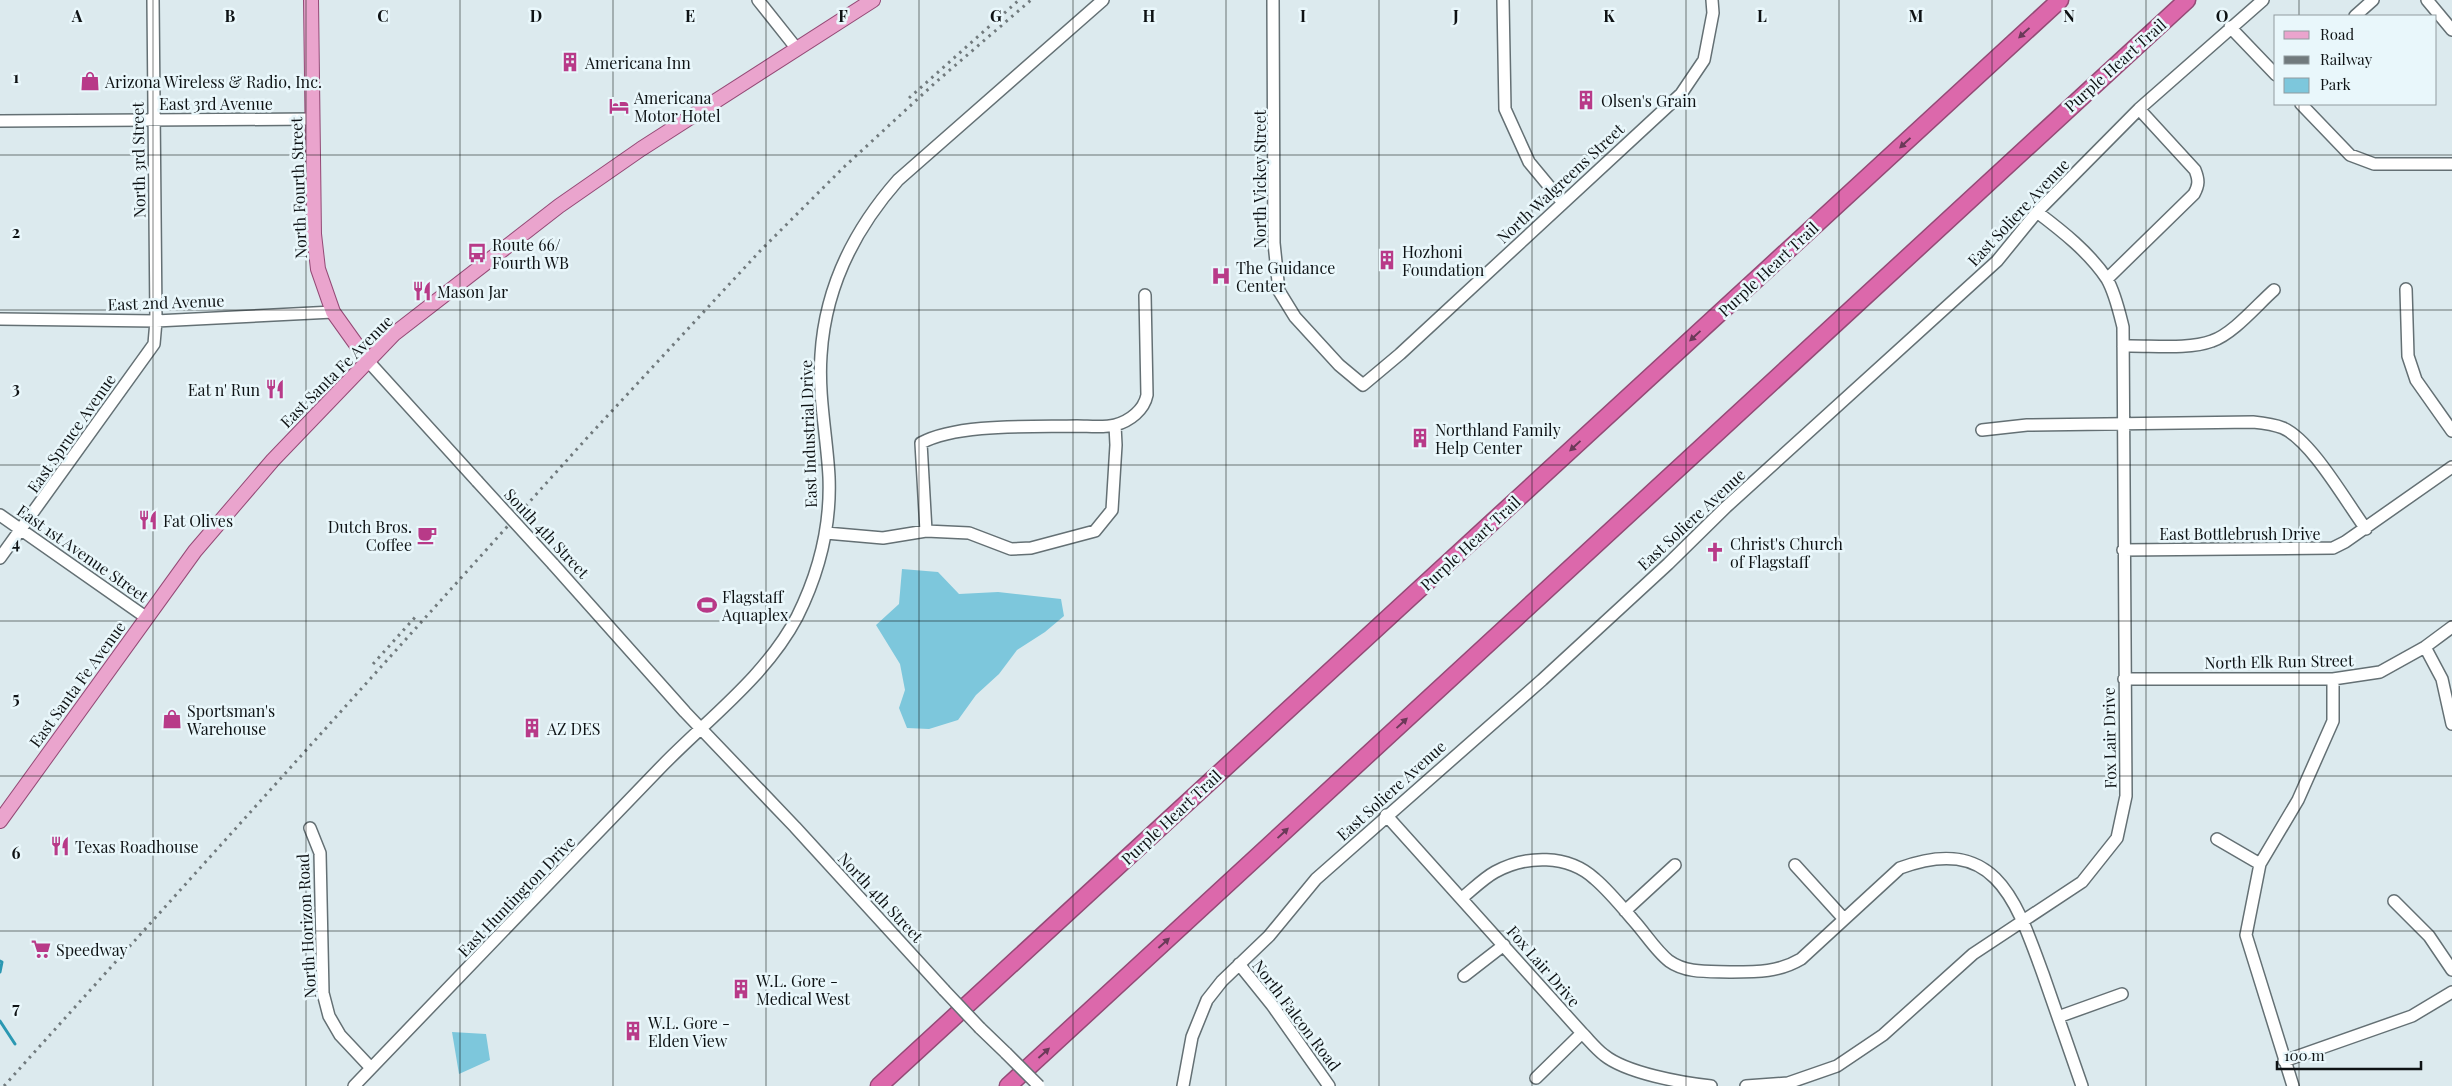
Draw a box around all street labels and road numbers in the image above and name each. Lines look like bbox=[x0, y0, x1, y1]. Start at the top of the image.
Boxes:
street label: Purple Heart Trail bbox=[2060, 13, 2171, 116]
street label: East 3rd Avenue bbox=[159, 93, 273, 114]
street label: North 3rd Street bbox=[126, 101, 150, 218]
street label: North Vickey Street bbox=[1249, 109, 1270, 248]
street label: North Fourth Street bbox=[285, 116, 311, 259]
street label: North Walgreens Street bbox=[1492, 118, 1628, 248]
street label: East Soliere Avenue bbox=[1963, 154, 2073, 270]
street label: Purple Heart Trail bbox=[1713, 217, 1823, 321]
street label: East 2nd Avenue bbox=[107, 289, 225, 315]
street label: East Santa Fe Avenue bbox=[275, 310, 397, 432]
street label: East Industrial Drive bbox=[795, 360, 821, 508]
street label: East Spruce Avenue bbox=[22, 369, 120, 497]
street label: East Soliere Avenue bbox=[1633, 464, 1749, 574]
street label: South 4th Street bbox=[500, 484, 594, 583]
street label: Purple Heart Trail bbox=[1415, 491, 1525, 595]
street label: East 1st Avenue Street bbox=[13, 500, 153, 607]
street label: East Bottlebrush Drive bbox=[2159, 523, 2321, 544]
street label: East Santa Fe Avenue bbox=[24, 617, 130, 751]
street label: North Elk Run Street bbox=[2204, 649, 2354, 673]
street label: Fox Lair Drive bbox=[2098, 687, 2120, 789]
street label: East Soliere Avenue bbox=[1332, 735, 1450, 845]
street label: Purple Heart Trail bbox=[1116, 765, 1226, 869]
street label: East Huntington Drive bbox=[453, 831, 579, 961]
street label: North 4th Street bbox=[834, 848, 928, 947]
street label: North Horizon Road bbox=[292, 853, 320, 999]
street label: Fox Lair Drive bbox=[1503, 921, 1585, 1011]
street label: North Falcon Road bbox=[1248, 955, 1346, 1075]

